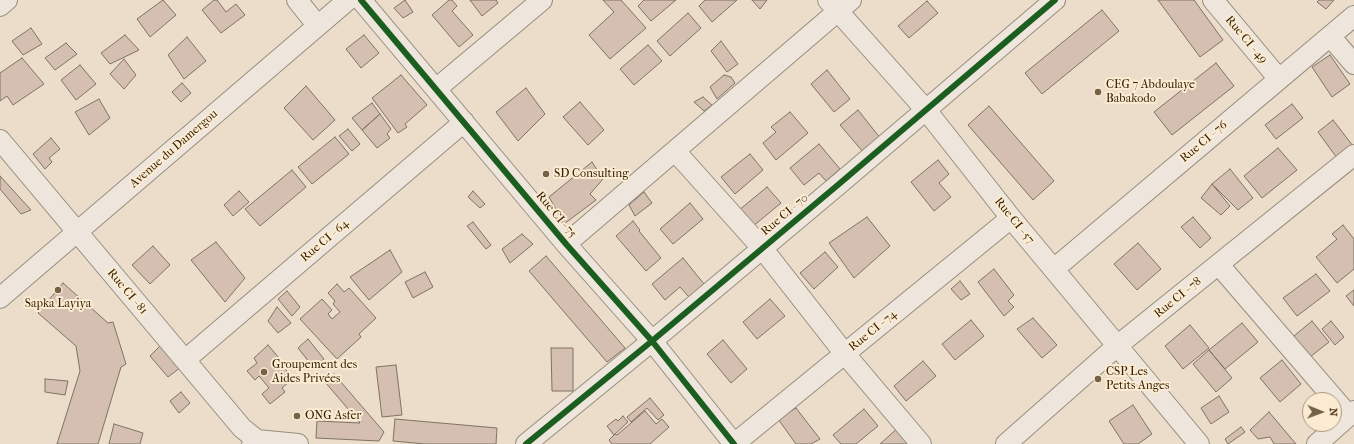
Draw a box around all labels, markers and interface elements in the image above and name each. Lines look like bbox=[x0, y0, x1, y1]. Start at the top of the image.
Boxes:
street label: Rue CI - 49 bbox=[1222, 13, 1270, 67]
place label: CEG 7 Abdoulaye Babakodo bbox=[1106, 78, 1195, 106]
marker: CEG 7 Abdoulaye Babakodo bbox=[1093, 87, 1103, 97]
street label: Avenue du Damergou bbox=[127, 107, 221, 191]
street label: Rue CI - 76 bbox=[1178, 118, 1230, 166]
place label: SD Consulting bbox=[554, 167, 629, 181]
marker: SD Consulting bbox=[541, 169, 551, 179]
street label: Rue CI - 75 bbox=[533, 189, 579, 241]
street label: Rue CI - 70 bbox=[758, 191, 812, 239]
street label: Rue CI - 57 bbox=[991, 195, 1037, 247]
street label: Rue CI - 64 bbox=[298, 217, 352, 265]
street label: Rue CI - 81 bbox=[104, 266, 150, 318]
street label: Rue CI - 78 bbox=[1151, 275, 1205, 321]
marker: Sapka Layiya bbox=[53, 285, 63, 295]
place label: Sapka Layiya bbox=[25, 297, 91, 311]
street label: Rue CI - 74 bbox=[846, 307, 900, 355]
place label: Groupement des Aides Privées bbox=[272, 358, 357, 386]
place label: CSP Les Petits Anges bbox=[1106, 365, 1169, 393]
marker: Groupement des Aides Privées bbox=[259, 367, 269, 377]
marker: CSP Les Petits Anges bbox=[1093, 374, 1103, 384]
north arrow bbox=[1302, 392, 1342, 432]
text: N bbox=[1327, 408, 1340, 416]
place label: ONG Asfer bbox=[305, 409, 361, 423]
marker: ONG Asfer bbox=[292, 411, 302, 421]

